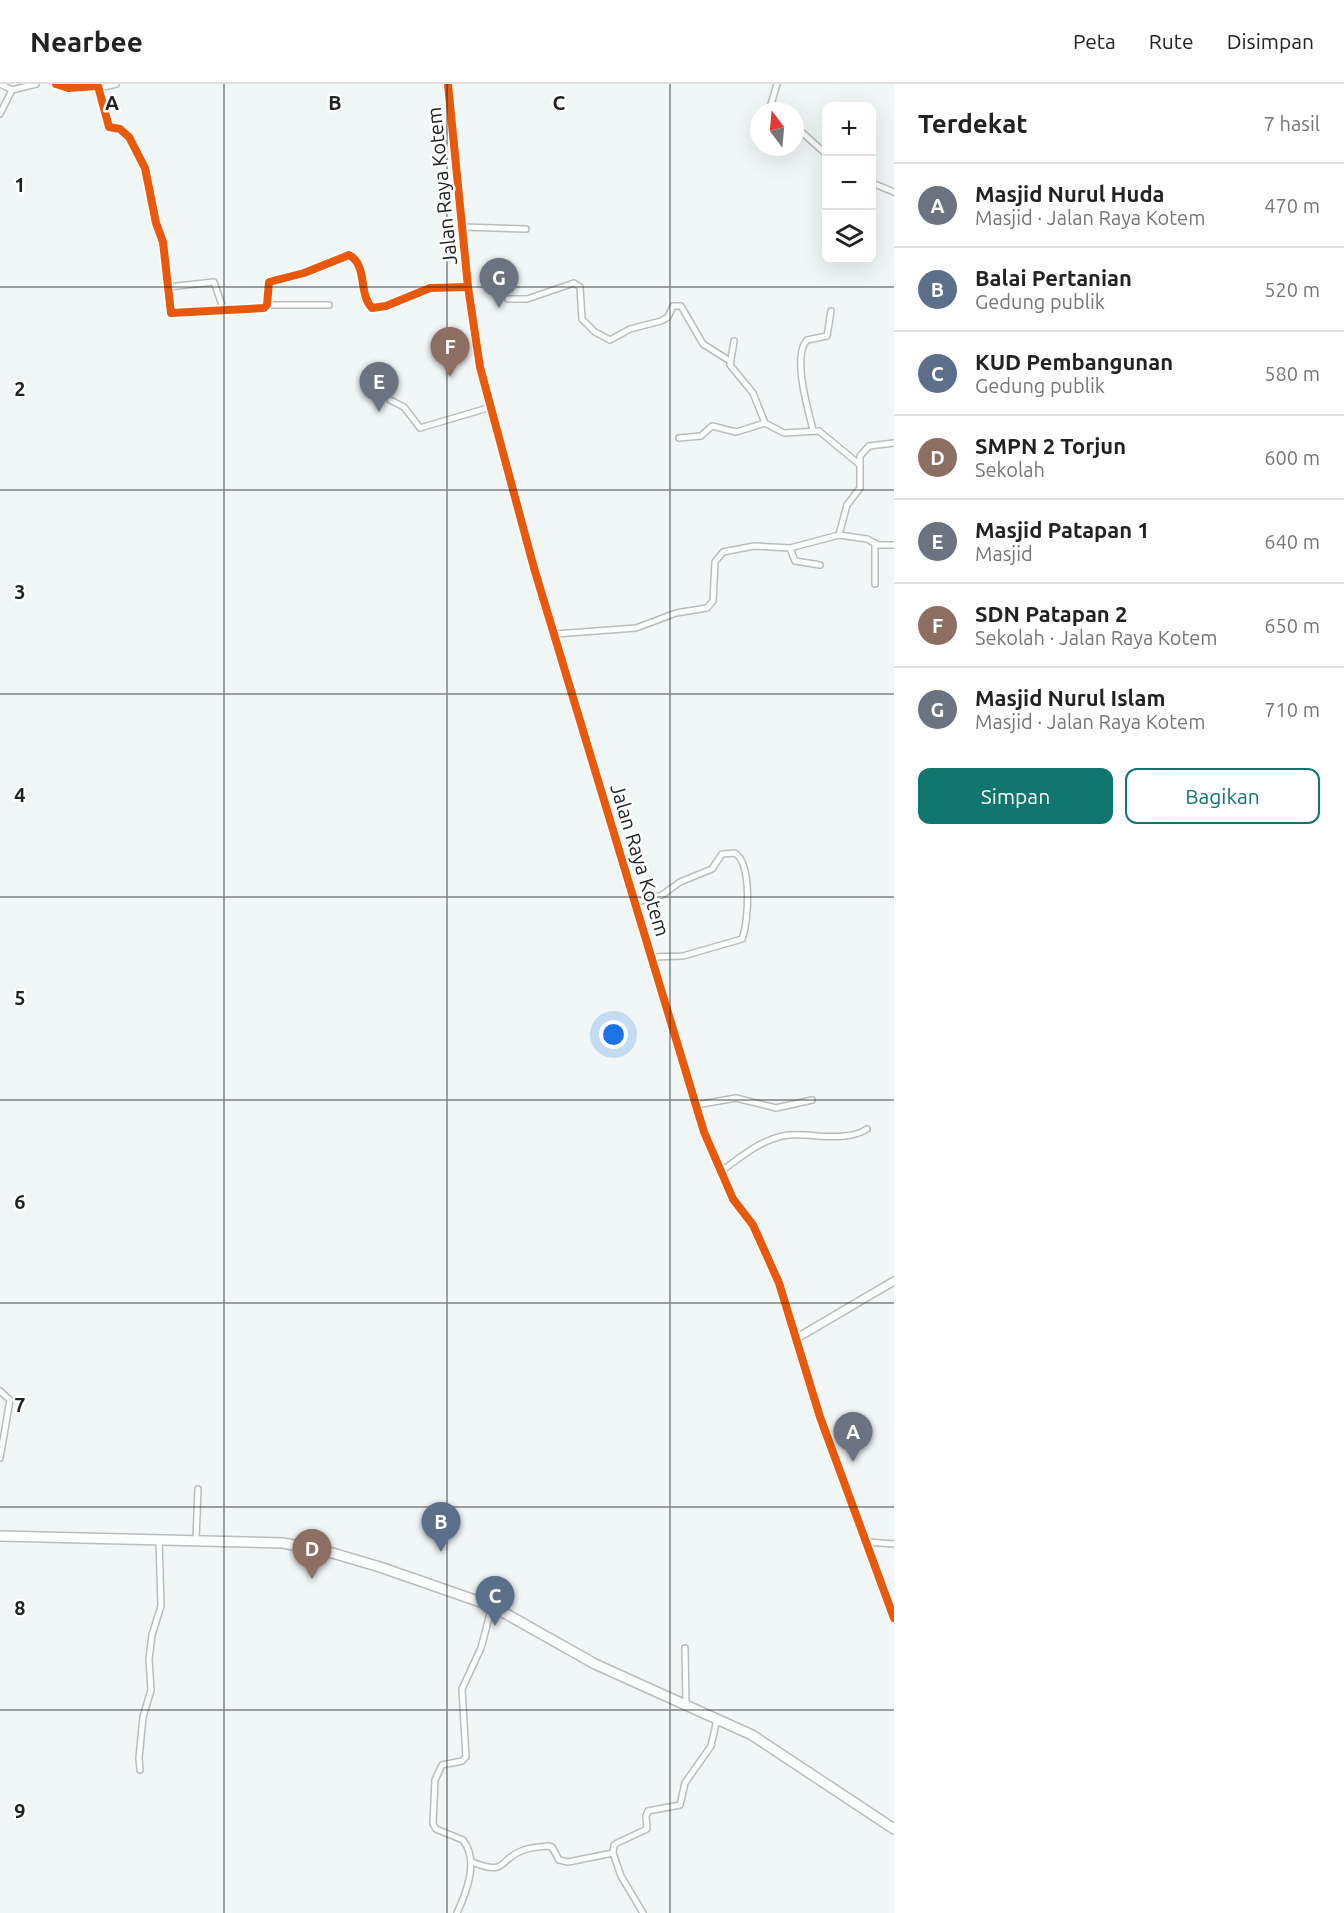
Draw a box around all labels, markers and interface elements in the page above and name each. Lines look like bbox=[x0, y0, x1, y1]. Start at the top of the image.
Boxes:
text: Nearbee bbox=[30, 26, 143, 57]
text: Peta bbox=[1073, 29, 1116, 53]
text: Rute bbox=[1149, 29, 1194, 53]
text: Disimpan bbox=[1227, 29, 1314, 53]
text: A bbox=[105, 91, 119, 114]
text: B bbox=[328, 91, 342, 114]
text: C bbox=[553, 91, 566, 114]
north arrow bbox=[750, 102, 804, 156]
map controls bbox=[822, 102, 876, 264]
button: + bbox=[822, 102, 876, 156]
street label: Jalan Raya Kotem bbox=[422, 106, 461, 266]
text: Terdekat bbox=[918, 109, 1028, 138]
text: 7 hasil bbox=[1264, 112, 1320, 135]
button: − bbox=[822, 156, 876, 210]
text: 1 bbox=[14, 173, 26, 196]
text: Masjid Nurul Huda bbox=[975, 181, 1165, 206]
text: A bbox=[930, 194, 945, 217]
text: 470 m bbox=[1264, 194, 1320, 217]
text: Masjid · Jalan Raya Kotem bbox=[975, 206, 1205, 229]
button: layers bbox=[822, 210, 876, 264]
pin: G bbox=[480, 258, 518, 308]
text: Balai Pertanian bbox=[975, 265, 1132, 290]
text: B bbox=[931, 278, 944, 301]
text: 520 m bbox=[1264, 278, 1320, 301]
text: Gedung publik bbox=[975, 290, 1105, 313]
pin: F bbox=[430, 328, 470, 377]
text: KUD Pembangunan bbox=[975, 349, 1173, 374]
pin: E bbox=[360, 362, 398, 412]
text: C bbox=[931, 362, 944, 385]
text: 580 m bbox=[1264, 362, 1320, 385]
text: Gedung publik bbox=[975, 374, 1105, 397]
text: 2 bbox=[14, 377, 26, 400]
text: SMPN 2 Torjun bbox=[975, 433, 1126, 458]
text: D bbox=[930, 446, 945, 469]
text: 600 m bbox=[1264, 446, 1320, 469]
text: Sekolah bbox=[975, 458, 1045, 481]
text: Masjid Patapan 1 bbox=[975, 517, 1150, 542]
text: E bbox=[932, 530, 943, 553]
text: 640 m bbox=[1264, 530, 1320, 553]
text: Masjid bbox=[975, 542, 1033, 565]
text: 3 bbox=[14, 580, 26, 603]
text: SDN Patapan 2 bbox=[975, 601, 1127, 626]
text: F bbox=[932, 614, 943, 637]
text: 650 m bbox=[1264, 614, 1320, 637]
text: Sekolah · Jalan Raya Kotem bbox=[975, 626, 1218, 649]
text: Masjid Nurul Islam bbox=[975, 685, 1165, 710]
text: G bbox=[931, 698, 944, 721]
text: 710 m bbox=[1264, 698, 1320, 721]
text: Masjid · Jalan Raya Kotem bbox=[975, 710, 1205, 733]
button: Simpan bbox=[918, 768, 1113, 824]
button: Bagikan bbox=[1125, 768, 1320, 824]
street label: Jalan Raya Kotem bbox=[606, 781, 675, 939]
text: 4 bbox=[14, 783, 26, 806]
text: 5 bbox=[14, 986, 26, 1009]
your location bbox=[599, 1020, 628, 1049]
text: 6 bbox=[14, 1190, 26, 1213]
text: 7 bbox=[14, 1393, 26, 1416]
pin: A bbox=[834, 1412, 872, 1462]
pin: B bbox=[422, 1502, 460, 1552]
pin: D bbox=[292, 1530, 332, 1579]
pin: C bbox=[476, 1576, 514, 1626]
text: 8 bbox=[14, 1596, 26, 1619]
text: 9 bbox=[14, 1799, 26, 1822]

